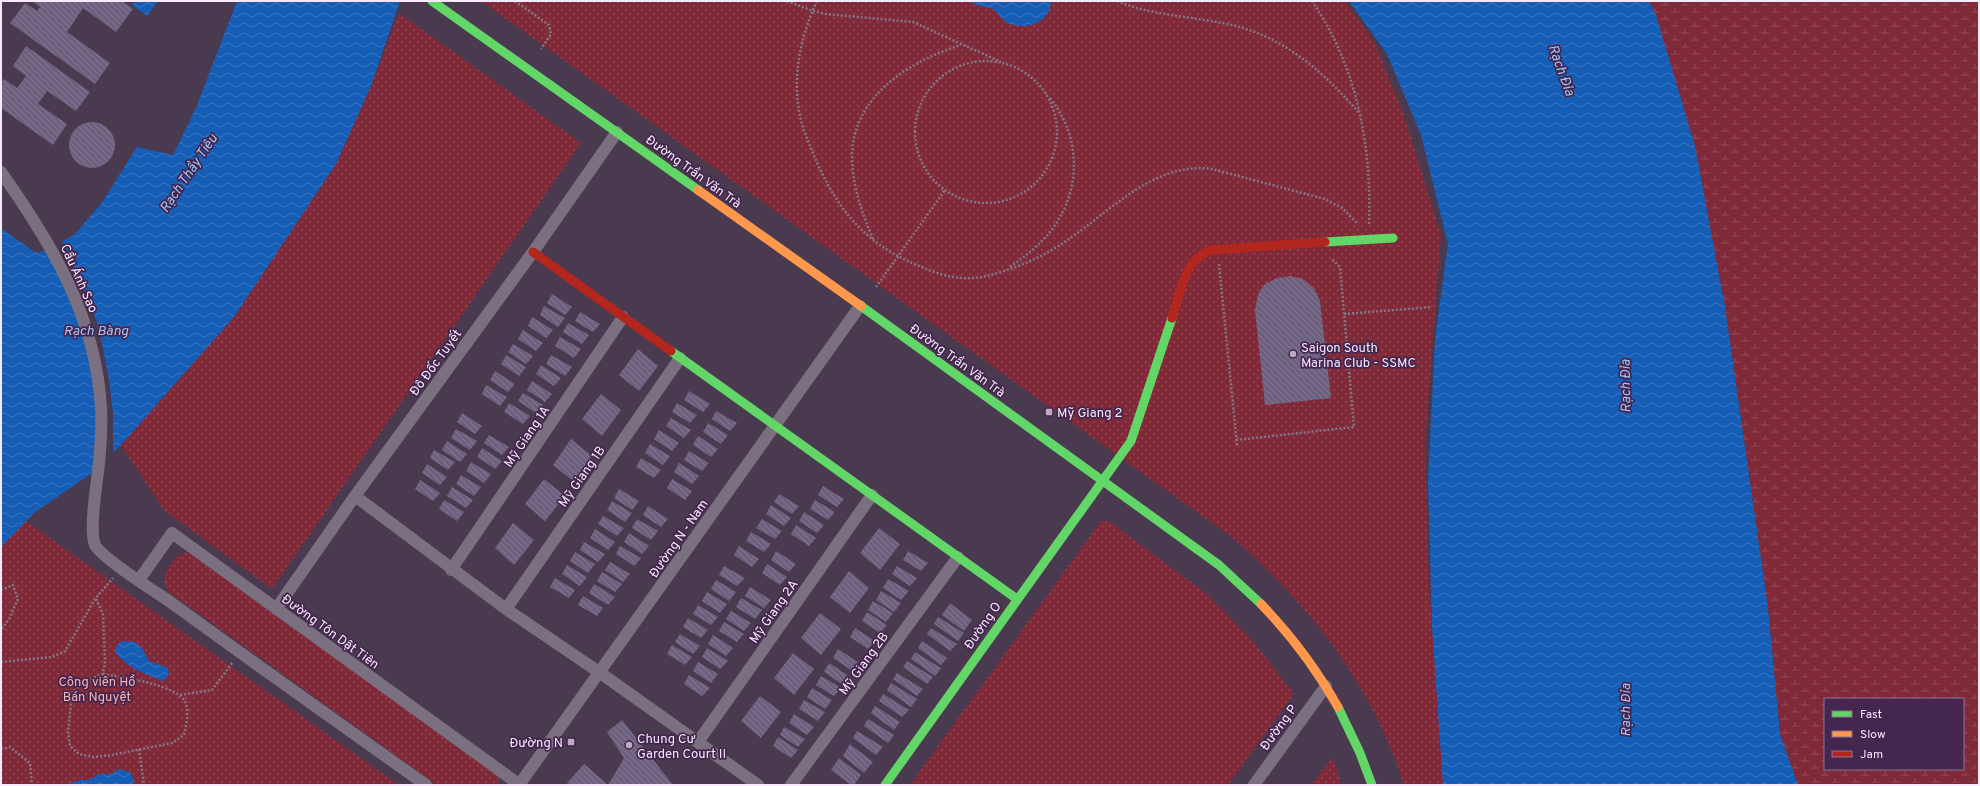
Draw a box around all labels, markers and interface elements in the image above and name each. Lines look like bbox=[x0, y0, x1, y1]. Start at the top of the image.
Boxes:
water label: Rạch Đỉa bbox=[1543, 42, 1578, 99]
water label: Rạch Thầy Tiêu bbox=[157, 131, 222, 216]
street label: Đường Trần Văn Trà bbox=[642, 132, 744, 213]
street label: Cầu Ánh Sao bbox=[56, 241, 102, 316]
street label: Đường Trần Văn Trà bbox=[906, 321, 1008, 402]
water label: Rạch Bàng bbox=[64, 323, 129, 340]
street label: Đô Đốc Tuyết bbox=[406, 326, 466, 399]
place label: Saigon South Marina Club - SSMC bbox=[1301, 341, 1416, 372]
marker: Saigon South Marina Club - SSMC bbox=[1288, 349, 1298, 359]
water label: Rạch Đỉa bbox=[1618, 358, 1635, 413]
street label: Mỹ Giang 1A bbox=[501, 403, 554, 471]
place label: Mỹ Giang 2 bbox=[1057, 406, 1123, 422]
marker: Mỹ Giang 2 bbox=[1044, 407, 1054, 417]
street label: Mỹ Giang 1B bbox=[556, 444, 610, 511]
street label: Đường N - Nam bbox=[647, 497, 713, 581]
street label: Mỹ Giang 2A bbox=[747, 577, 803, 647]
street label: Đường Tôn Dật Tiên bbox=[278, 592, 382, 673]
street label: Đường O bbox=[962, 599, 1006, 653]
street label: Mỹ Giang 2B bbox=[836, 630, 893, 699]
park label: Công viên Hồ Bán Nguyệt bbox=[58, 674, 136, 706]
water label: Rạch Đỉa bbox=[1618, 682, 1635, 737]
legend bbox=[1824, 698, 1964, 770]
street label: Đường P bbox=[1258, 702, 1302, 754]
text: Fast bbox=[1860, 707, 1882, 723]
text: Slow bbox=[1860, 727, 1886, 743]
place label: Chung Cư Garden Court II bbox=[637, 732, 726, 763]
place label: Đường N bbox=[509, 736, 563, 752]
marker: Đường N bbox=[566, 737, 576, 747]
marker: Chung Cư Garden Court II bbox=[624, 740, 634, 750]
text: Jam bbox=[1860, 747, 1883, 763]

